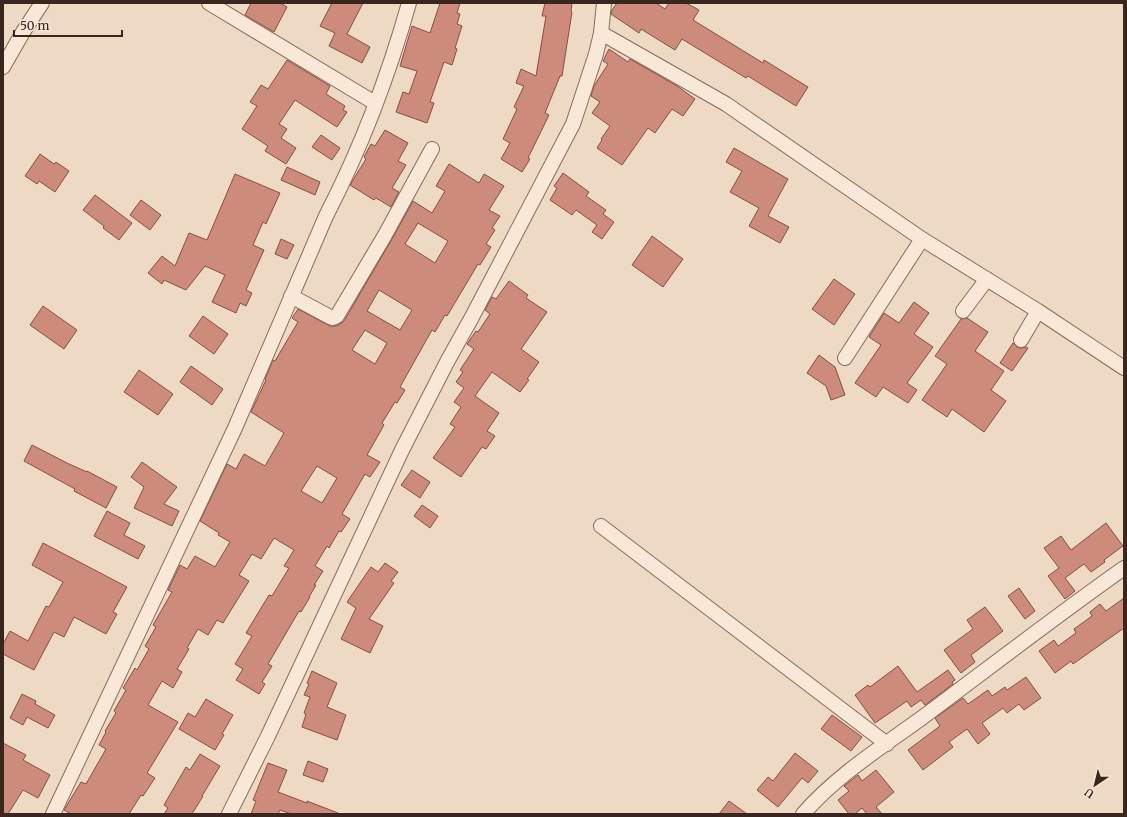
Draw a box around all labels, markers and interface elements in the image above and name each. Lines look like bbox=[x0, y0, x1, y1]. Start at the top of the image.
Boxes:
scale bar bbox=[14, 12, 122, 38]
text: 50 m bbox=[20, 18, 49, 33]
north arrow bbox=[1075, 765, 1115, 805]
text: U bbox=[1081, 785, 1097, 801]

